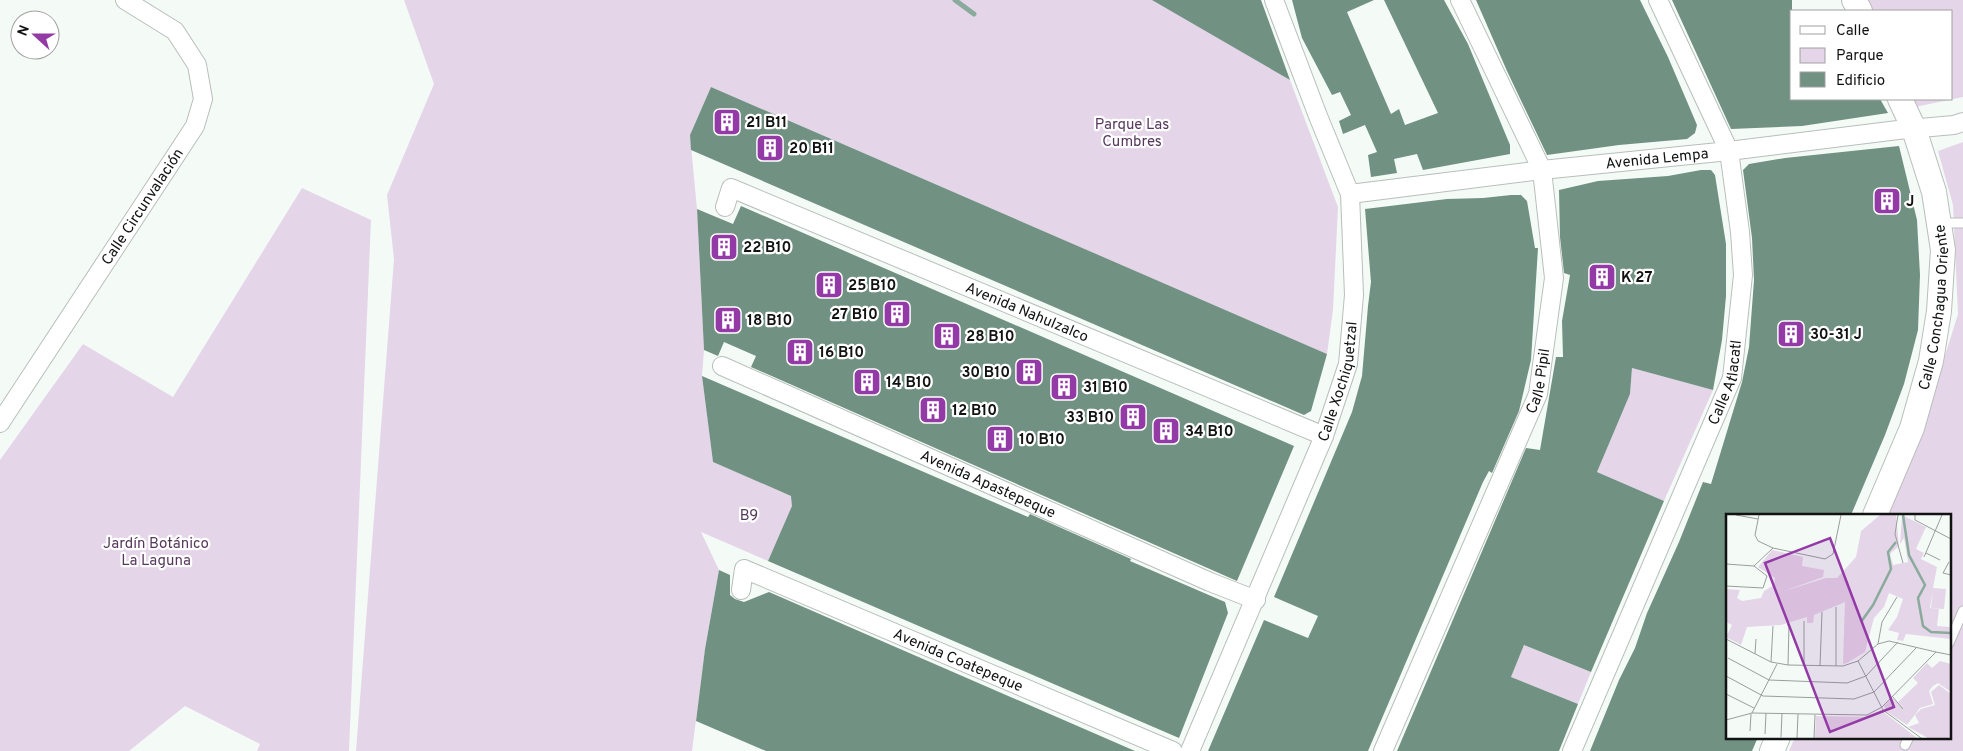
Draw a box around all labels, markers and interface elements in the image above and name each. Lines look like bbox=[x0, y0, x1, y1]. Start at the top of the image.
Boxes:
north arrow bbox=[10, 10, 60, 60]
legend bbox=[1790, 10, 1953, 100]
text: Calle bbox=[1836, 22, 1870, 41]
text: N bbox=[15, 23, 34, 39]
text: Parque bbox=[1836, 47, 1884, 66]
text: Edificio bbox=[1836, 72, 1885, 91]
building icon: 21 B11 bbox=[712, 107, 742, 137]
place label: 21 B11 bbox=[746, 114, 787, 133]
park label: Parque Las Cumbres bbox=[1095, 116, 1169, 152]
building icon: 20 B11 bbox=[755, 133, 785, 163]
place label: 20 B11 bbox=[789, 140, 834, 159]
street label: Calle Circunvalación bbox=[98, 145, 189, 269]
street label: Avenida Lempa bbox=[1605, 145, 1710, 174]
building icon: J bbox=[1872, 186, 1902, 216]
place label: J bbox=[1906, 193, 1914, 212]
street label: Calle Conchagua Oriente bbox=[1915, 223, 1954, 393]
building icon: 22 B10 bbox=[709, 232, 739, 262]
place label: 22 B10 bbox=[743, 239, 791, 258]
building icon: K 27 bbox=[1587, 262, 1617, 292]
place label: K 27 bbox=[1621, 269, 1652, 288]
building icon: 25 B10 bbox=[814, 270, 844, 300]
place label: 25 B10 bbox=[848, 277, 896, 296]
street label: Avenida Nahulzalco bbox=[962, 279, 1091, 347]
building icon: 27 B10 bbox=[882, 299, 912, 329]
building icon: 18 B10 bbox=[713, 305, 743, 335]
place label: 27 B10 bbox=[831, 306, 878, 325]
place label: 18 B10 bbox=[747, 312, 792, 331]
building icon: 30-31 J bbox=[1776, 319, 1806, 349]
building icon: 28 B10 bbox=[932, 321, 962, 351]
street label: Calle Xochiquetzal bbox=[1315, 321, 1363, 445]
place label: 30-31 J bbox=[1810, 326, 1862, 345]
place label: 28 B10 bbox=[966, 328, 1015, 347]
building icon: 16 B10 bbox=[785, 337, 815, 367]
street label: Calle Atlacatl bbox=[1705, 339, 1747, 428]
place label: 16 B10 bbox=[819, 344, 864, 363]
street label: Calle Pipil bbox=[1523, 347, 1555, 417]
building icon: 30 B10 bbox=[1014, 357, 1044, 387]
place label: 30 B10 bbox=[961, 364, 1010, 383]
building icon: 14 B10 bbox=[852, 367, 882, 397]
building icon: 31 B10 bbox=[1049, 372, 1079, 402]
place label: 14 B10 bbox=[886, 374, 932, 393]
place label: 31 B10 bbox=[1083, 379, 1128, 398]
building icon: 12 B10 bbox=[918, 395, 948, 425]
place label: 12 B10 bbox=[952, 402, 997, 421]
building icon: 33 B10 bbox=[1118, 402, 1148, 432]
place label: 33 B10 bbox=[1066, 409, 1114, 428]
building icon: 34 B10 bbox=[1151, 416, 1181, 446]
place label: 34 B10 bbox=[1185, 423, 1234, 442]
building icon: 10 B10 bbox=[985, 424, 1015, 454]
place label: 10 B10 bbox=[1019, 431, 1065, 450]
street label: Avenida Apastepeque bbox=[917, 447, 1058, 523]
park label: B9 bbox=[740, 507, 758, 526]
inset map bbox=[1726, 514, 1950, 738]
park label: Jardín Botánico La Laguna bbox=[103, 535, 209, 571]
street label: Avenida Coatepeque bbox=[890, 625, 1025, 697]

